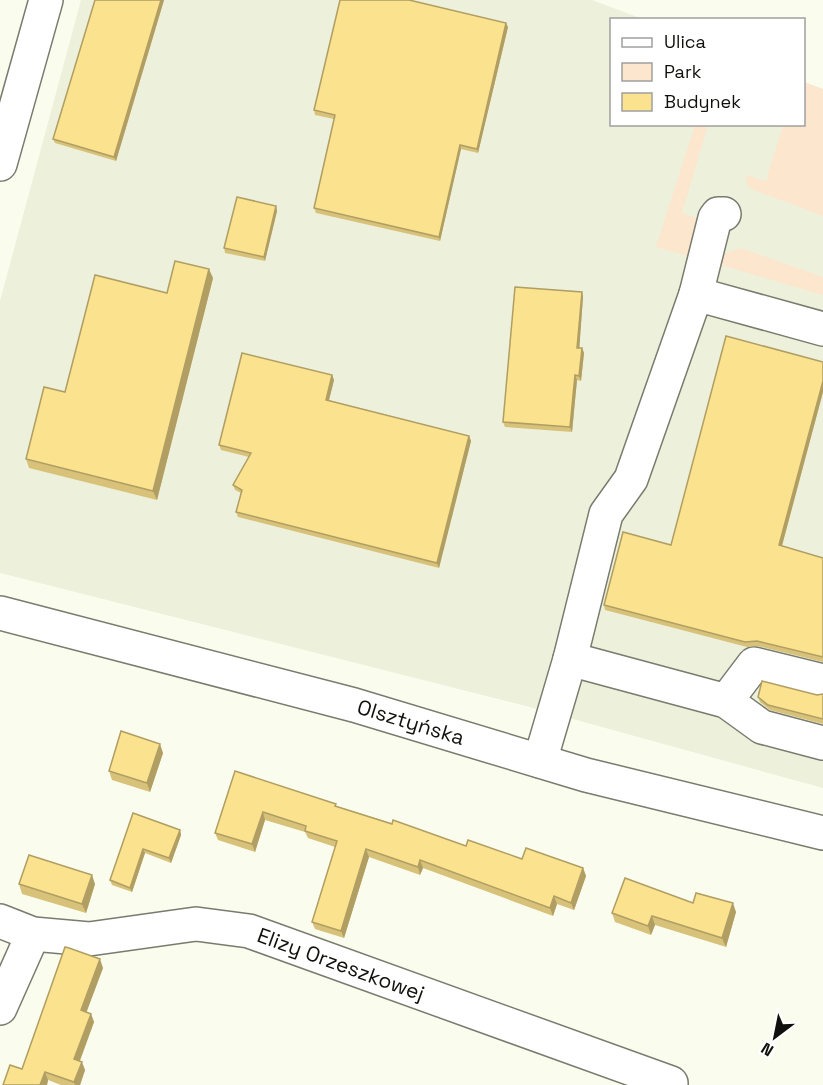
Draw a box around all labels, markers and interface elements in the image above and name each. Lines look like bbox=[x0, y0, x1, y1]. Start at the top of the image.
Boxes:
legend bbox=[610, 18, 805, 126]
text: Ulica bbox=[664, 30, 706, 53]
text: Park bbox=[664, 60, 702, 83]
text: Budynek bbox=[664, 90, 741, 113]
street label: Olsztyńska bbox=[354, 693, 468, 751]
street label: Elizy Orzeszkowej bbox=[254, 921, 428, 1007]
north arrow bbox=[745, 1007, 805, 1067]
text: N bbox=[757, 1038, 777, 1061]

